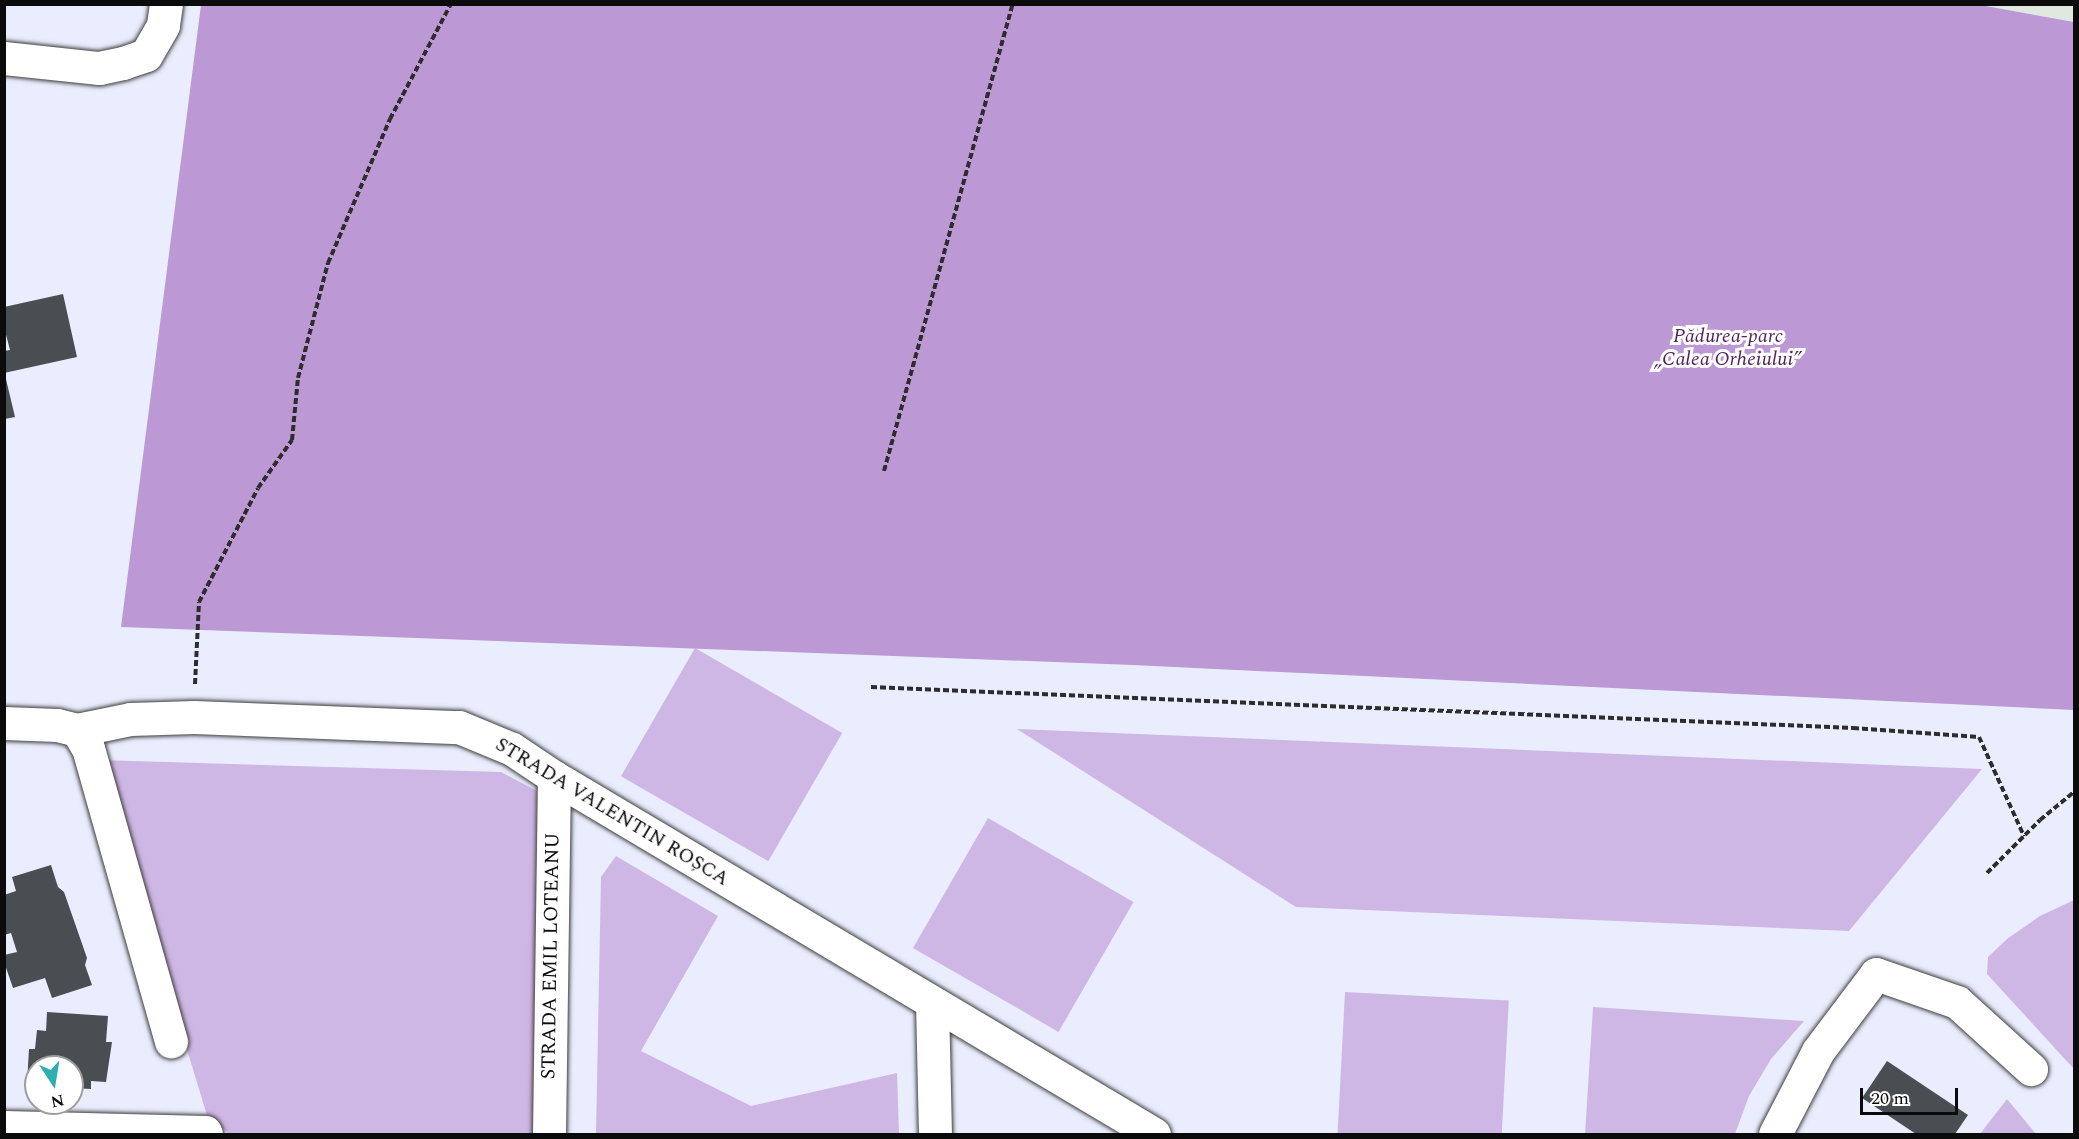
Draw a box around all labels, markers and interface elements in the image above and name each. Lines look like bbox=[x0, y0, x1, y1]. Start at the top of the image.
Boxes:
park label: Pădurea-parc „Calea Orheiului” bbox=[1655, 325, 1801, 372]
street label: STRADA VALENTIN ROȘCA bbox=[491, 733, 733, 891]
street label: STRADA EMIL LOTEANU bbox=[537, 832, 565, 1080]
north arrow bbox=[24, 1055, 84, 1115]
scale bar bbox=[1863, 1076, 1960, 1114]
text: 20 m bbox=[1871, 1085, 1909, 1112]
text: N bbox=[48, 1088, 66, 1114]

